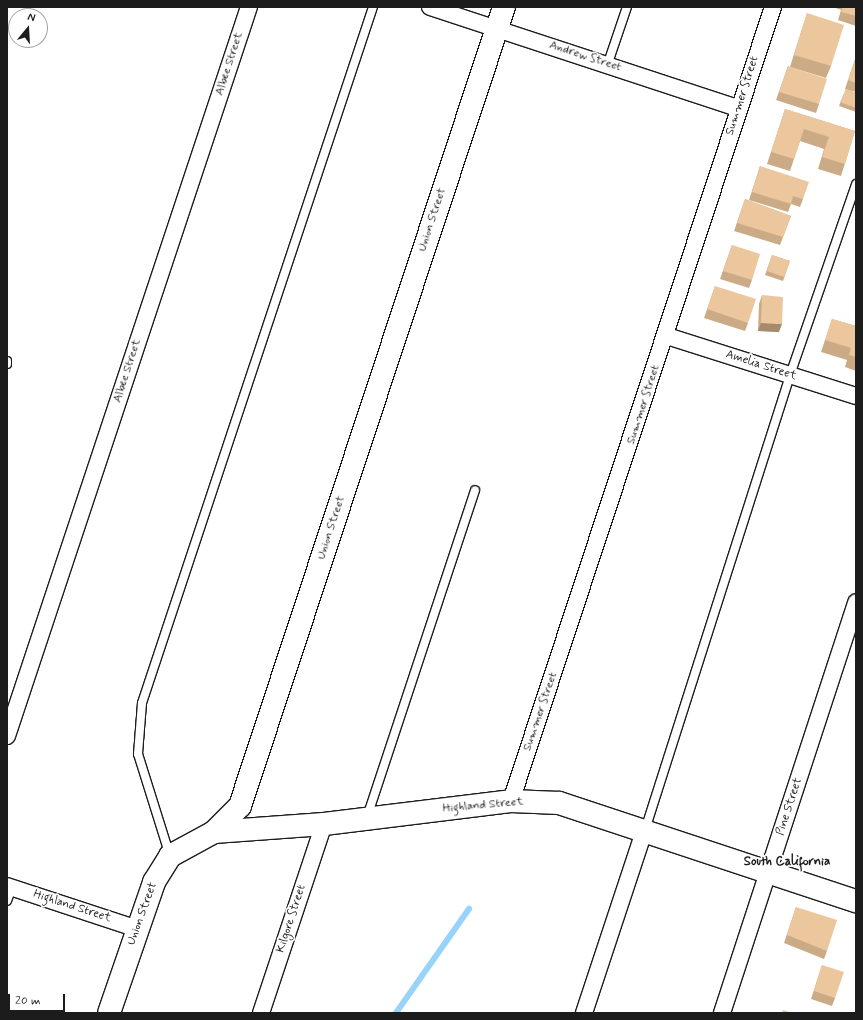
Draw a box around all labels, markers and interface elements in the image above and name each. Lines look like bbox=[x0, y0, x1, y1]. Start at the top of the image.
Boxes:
north arrow bbox=[8, 8, 48, 48]
text: N bbox=[26, 10, 37, 25]
street label: Albee Street bbox=[213, 30, 247, 98]
street label: Andrew Street bbox=[546, 38, 624, 76]
street label: Summer Street bbox=[723, 54, 763, 138]
street label: Union Street bbox=[416, 187, 450, 253]
street label: Albee Street bbox=[111, 337, 145, 405]
street label: Amelia Street bbox=[724, 348, 798, 384]
street label: Summer Street bbox=[624, 363, 664, 447]
street label: Union Street bbox=[315, 495, 349, 561]
street label: Summer Street bbox=[520, 670, 562, 754]
street label: Pine Street bbox=[774, 777, 806, 837]
street label: Highland Street bbox=[442, 795, 524, 817]
district label: South California bbox=[744, 854, 830, 870]
street label: Union Street bbox=[125, 881, 161, 947]
street label: Kilgore Street bbox=[274, 882, 310, 956]
street label: Highland Street bbox=[31, 888, 113, 926]
scale bar bbox=[10, 986, 67, 1012]
text: 20 m bbox=[15, 993, 41, 1009]

